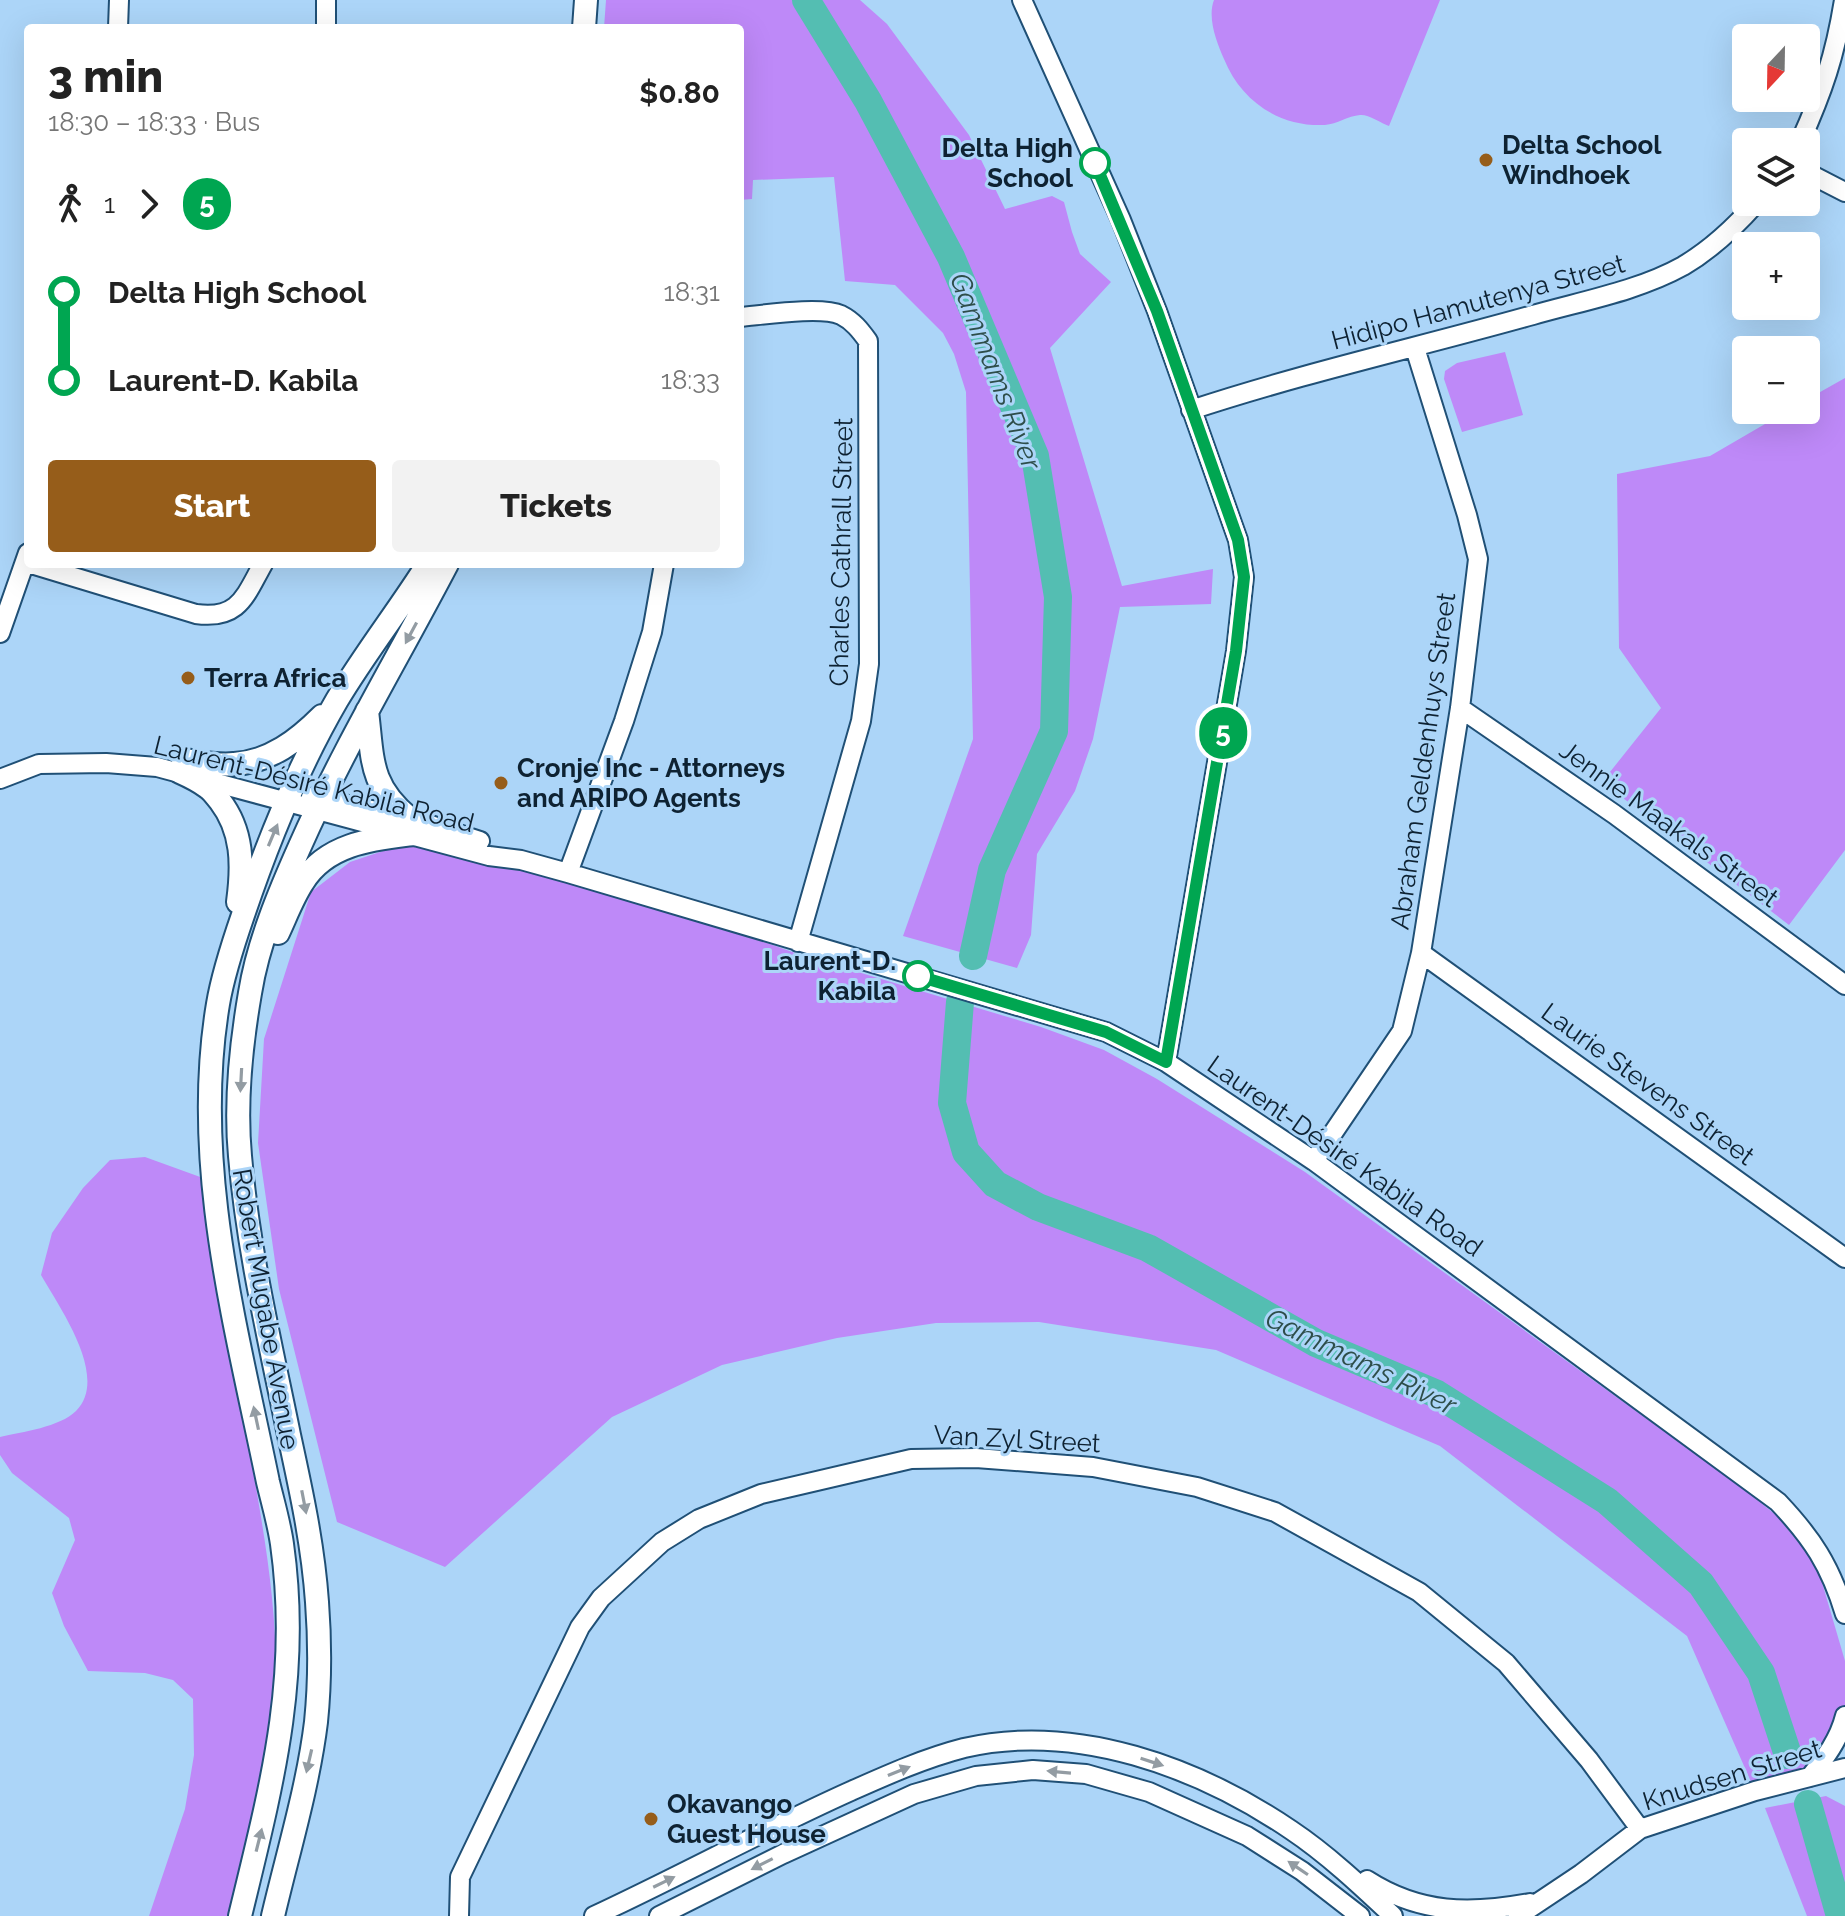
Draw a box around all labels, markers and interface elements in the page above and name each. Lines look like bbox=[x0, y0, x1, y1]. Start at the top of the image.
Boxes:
north arrow bbox=[1732, 24, 1820, 112]
map controls bbox=[1732, 24, 1820, 424]
text: 3 min bbox=[48, 51, 163, 102]
text: $0.80 bbox=[639, 75, 720, 110]
text: 18:30 – 18:33 · Bus bbox=[48, 107, 260, 137]
button: layers bbox=[1732, 128, 1820, 216]
place label: Delta School Windhoek bbox=[1502, 130, 1662, 190]
place label: Delta High School bbox=[941, 133, 1074, 193]
marker: Delta High School bbox=[1080, 148, 1110, 178]
marker: Delta School Windhoek bbox=[1477, 151, 1495, 169]
icon: walk bbox=[48, 182, 92, 226]
icon: forward bbox=[127, 182, 171, 226]
text: 5 bbox=[199, 187, 215, 220]
text: 1 bbox=[104, 189, 115, 219]
button: + bbox=[1732, 232, 1820, 320]
street label: Hidipo Hamutenya Street bbox=[1328, 248, 1628, 356]
water label: Gammams River bbox=[943, 268, 1049, 476]
text: Delta High School bbox=[108, 275, 366, 310]
text: 18:31 bbox=[664, 277, 720, 307]
button: − bbox=[1732, 336, 1820, 424]
text: Laurent-D. Kabila bbox=[108, 363, 359, 398]
text: 18:33 bbox=[661, 365, 720, 395]
street label: Charles Cathrall Street bbox=[824, 417, 858, 687]
button: Start bbox=[48, 460, 376, 552]
button: Tickets bbox=[392, 460, 720, 552]
street label: Abraham Geldenhuys Street bbox=[1384, 590, 1462, 931]
one-way arrow bbox=[404, 622, 418, 644]
place label: Terra Africa bbox=[204, 663, 347, 693]
marker: Terra Africa bbox=[179, 669, 197, 687]
line badge: 5 bbox=[1197, 707, 1249, 759]
text: 5 bbox=[1215, 716, 1231, 749]
street label: Laurent-Désiré Kabila Road bbox=[151, 730, 477, 838]
street label: Jennie Maakals Street bbox=[1554, 735, 1784, 914]
place label: Cronje Inc - Attorneys and ARIPO Agents bbox=[517, 753, 785, 813]
marker: Cronje Inc - Attorneys and ARIPO Agents bbox=[492, 774, 510, 792]
one-way arrow bbox=[266, 823, 279, 847]
place label: Laurent-D. Kabila bbox=[764, 946, 896, 1006]
marker: Laurent-D. Kabila bbox=[903, 961, 933, 991]
street label: Laurie Stevens Street bbox=[1536, 997, 1760, 1171]
street label: Laurent-Désiré Kabila Road bbox=[1202, 1049, 1488, 1263]
one-way arrow bbox=[234, 1068, 247, 1093]
street label: Robert Mugabe Avenue bbox=[227, 1166, 305, 1452]
water label: Gammams River bbox=[1260, 1301, 1463, 1422]
one-way arrow bbox=[249, 1405, 262, 1430]
street label: Van Zyl Street bbox=[933, 1420, 1102, 1458]
one-way arrow bbox=[298, 1490, 310, 1515]
street label: Knudsen Street bbox=[1639, 1734, 1825, 1816]
one-way arrow bbox=[302, 1748, 315, 1773]
one-way arrow bbox=[1141, 1756, 1165, 1768]
one-way arrow bbox=[887, 1764, 911, 1777]
one-way arrow bbox=[1046, 1765, 1071, 1778]
place label: Okavango Guest House bbox=[667, 1789, 826, 1849]
marker: Okavango Guest House bbox=[642, 1810, 660, 1828]
one-way arrow bbox=[253, 1828, 265, 1853]
one-way arrow bbox=[750, 1858, 773, 1871]
one-way arrow bbox=[1287, 1861, 1308, 1876]
one-way arrow bbox=[653, 1876, 676, 1889]

